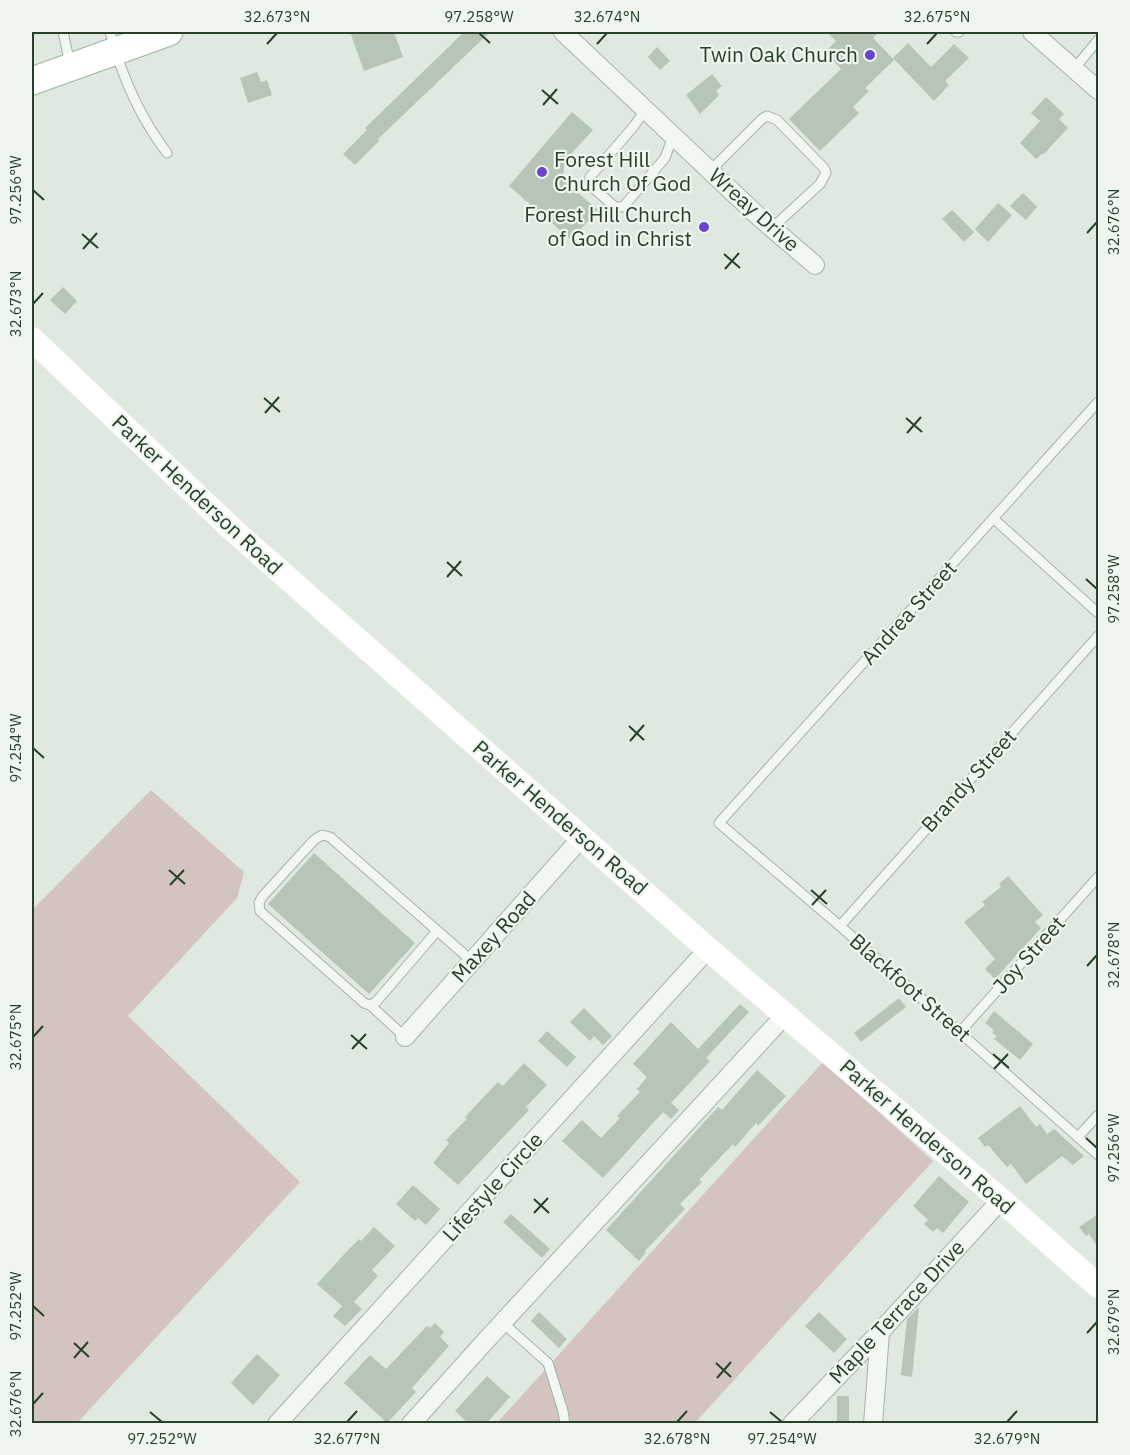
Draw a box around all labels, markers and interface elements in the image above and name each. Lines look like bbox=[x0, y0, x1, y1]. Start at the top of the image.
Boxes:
text: 32.673°N bbox=[244, 7, 310, 26]
text: 97.258°W bbox=[444, 7, 514, 26]
text: 32.674°N bbox=[574, 7, 640, 26]
text: 32.675°N bbox=[904, 7, 970, 26]
place label: Twin Oak Church bbox=[699, 40, 858, 68]
marker: Twin Oak Church bbox=[863, 48, 877, 62]
place label: Forest Hill Church Of God bbox=[554, 145, 691, 197]
text: 97.256°W bbox=[6, 155, 25, 225]
street label: Wreay Drive bbox=[703, 161, 806, 257]
marker: Forest Hill Church Of God bbox=[535, 165, 549, 179]
text: 32.676°N bbox=[1104, 189, 1123, 255]
place label: Forest Hill Church of God in Christ bbox=[524, 200, 692, 252]
marker: Forest Hill Church of God in Christ bbox=[697, 220, 711, 234]
text: 32.673°N bbox=[6, 271, 25, 337]
street label: Parker Henderson Road bbox=[107, 408, 289, 581]
street label: Andrea Street bbox=[854, 554, 962, 670]
text: 97.258°W bbox=[1104, 554, 1123, 624]
text: 97.254°W bbox=[6, 713, 25, 783]
street label: Brandy Street bbox=[914, 723, 1022, 838]
street label: Parker Henderson Road bbox=[467, 733, 654, 901]
street label: Maxey Road bbox=[445, 885, 542, 988]
street label: Joy Street bbox=[986, 910, 1071, 999]
text: 32.678°N bbox=[1104, 922, 1123, 988]
street label: Blackfoot Street bbox=[844, 927, 977, 1048]
text: 32.675°N bbox=[6, 1004, 25, 1070]
street label: Parker Henderson Road bbox=[834, 1052, 1021, 1220]
text: 97.256°W bbox=[1104, 1113, 1123, 1183]
street label: Lifestyle Circle bbox=[436, 1126, 549, 1247]
street label: Maple Terrace Drive bbox=[822, 1233, 970, 1389]
text: 97.252°W bbox=[6, 1271, 25, 1341]
text: 32.679°N bbox=[1104, 1289, 1123, 1355]
text: 32.676°N bbox=[6, 1371, 25, 1437]
text: 97.252°W bbox=[127, 1429, 197, 1448]
text: 32.677°N bbox=[314, 1429, 380, 1448]
text: 32.678°N bbox=[644, 1429, 710, 1448]
text: 97.254°W bbox=[747, 1429, 817, 1448]
text: 32.679°N bbox=[974, 1429, 1040, 1448]

